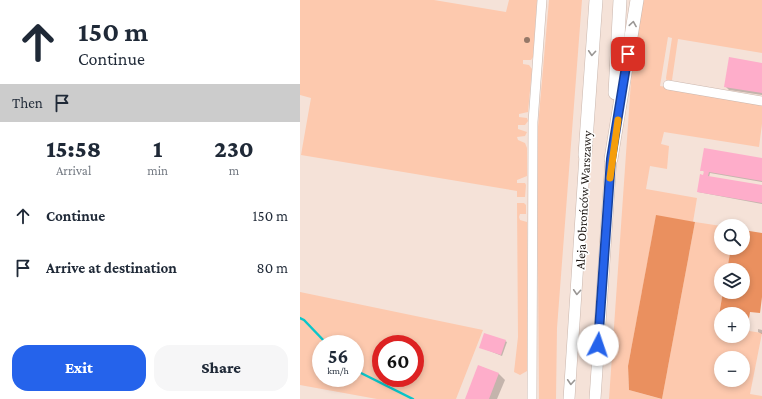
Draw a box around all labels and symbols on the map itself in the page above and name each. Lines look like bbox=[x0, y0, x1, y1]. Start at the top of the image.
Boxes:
one-way arrow bbox=[628, 20, 637, 27]
pin bbox=[611, 37, 645, 71]
one-way arrow bbox=[588, 50, 597, 56]
street label: Aleja Obrońców Warszawy bbox=[572, 129, 596, 270]
one-way arrow bbox=[573, 289, 582, 295]
position arrow bbox=[577, 324, 619, 366]
speed limit sign: 60 bbox=[372, 335, 424, 387]
one-way arrow bbox=[566, 379, 575, 385]

